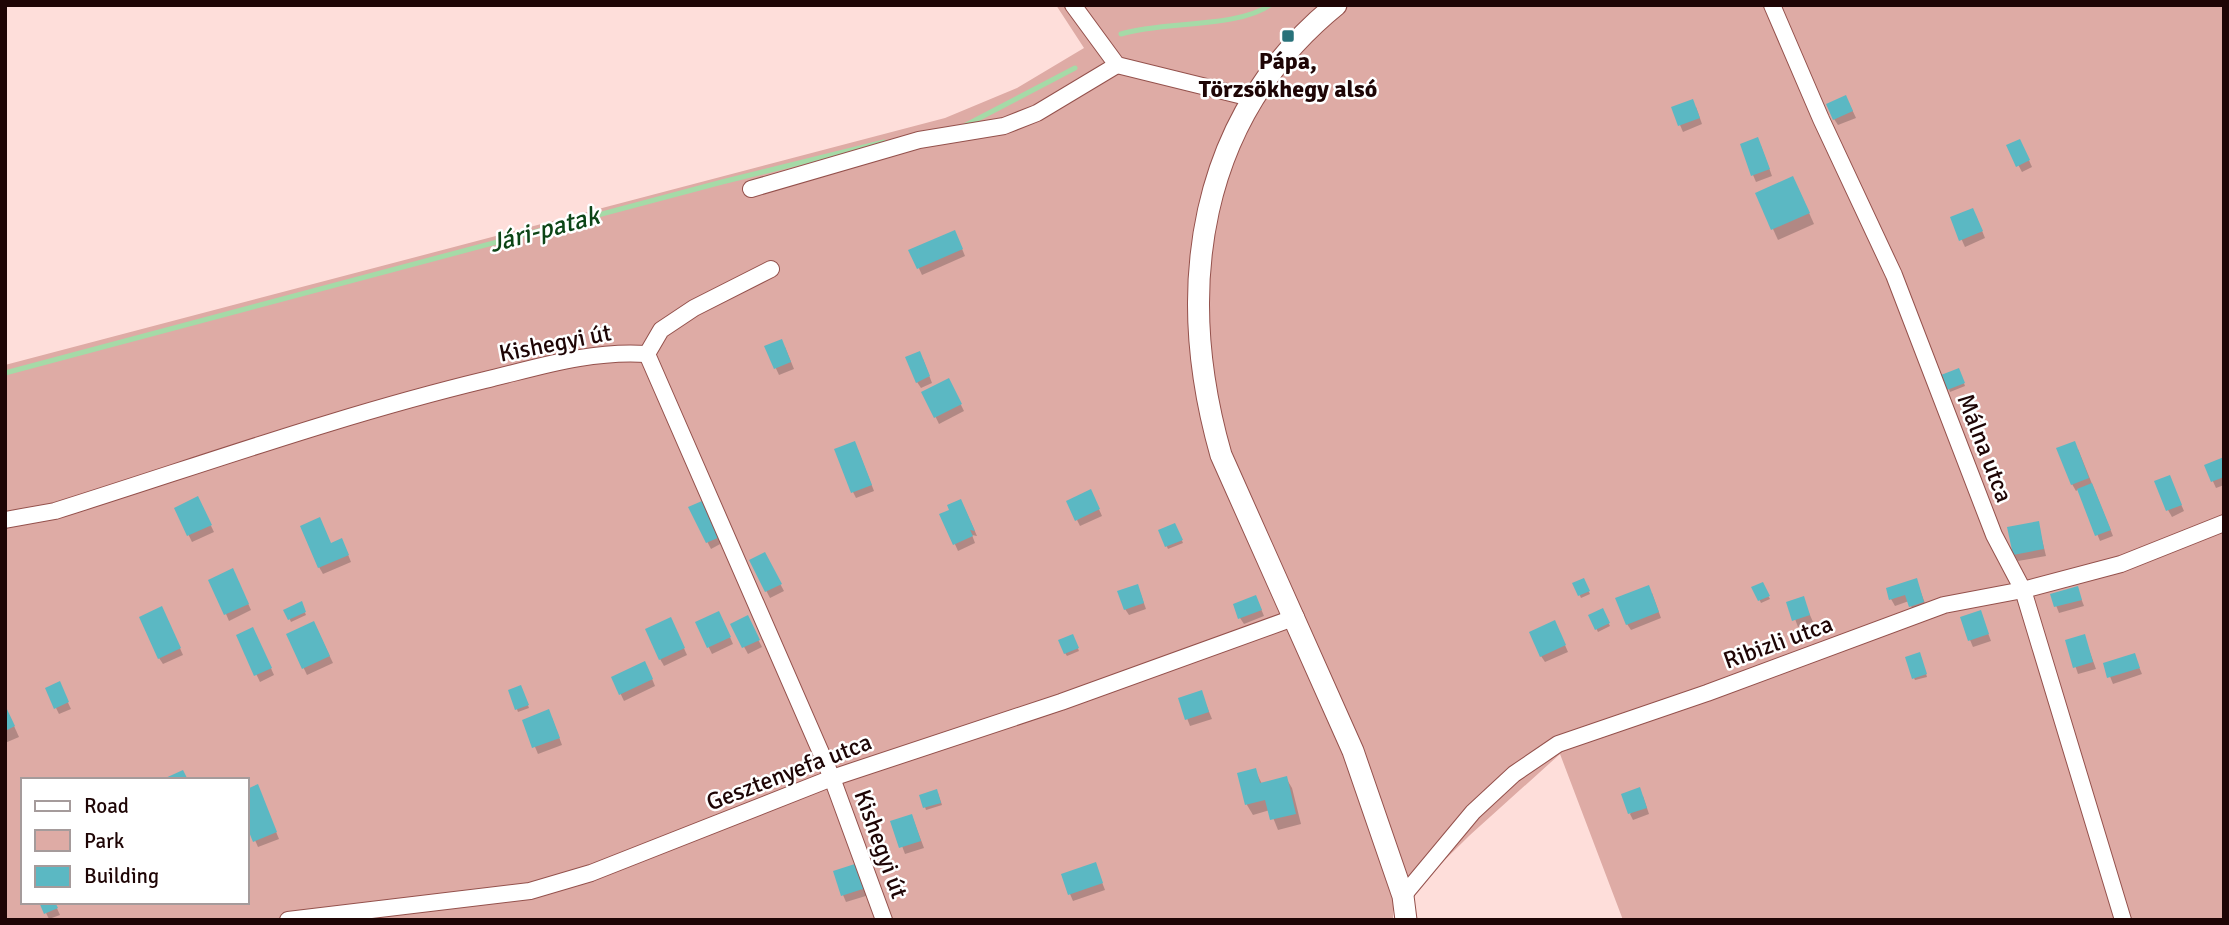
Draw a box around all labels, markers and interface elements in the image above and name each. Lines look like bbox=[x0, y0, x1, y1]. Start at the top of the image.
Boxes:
marker: Pápa, Törzsökhegy alsó bbox=[1280, 28, 1296, 44]
place label: Pápa, Törzsökhegy alsó bbox=[1199, 46, 1377, 104]
water label: Jári-patak bbox=[486, 199, 605, 260]
street label: Kishegyi út bbox=[496, 317, 614, 369]
street label: Málna utca bbox=[1951, 389, 2019, 507]
street label: Ribizli utca bbox=[1719, 608, 1837, 676]
street label: Gesztenyefa utca bbox=[702, 727, 876, 817]
legend bbox=[21, 778, 248, 904]
street label: Kishegyi út bbox=[847, 785, 915, 903]
text: Road bbox=[84, 793, 129, 819]
text: Park bbox=[84, 828, 125, 854]
text: Building bbox=[84, 863, 159, 889]

